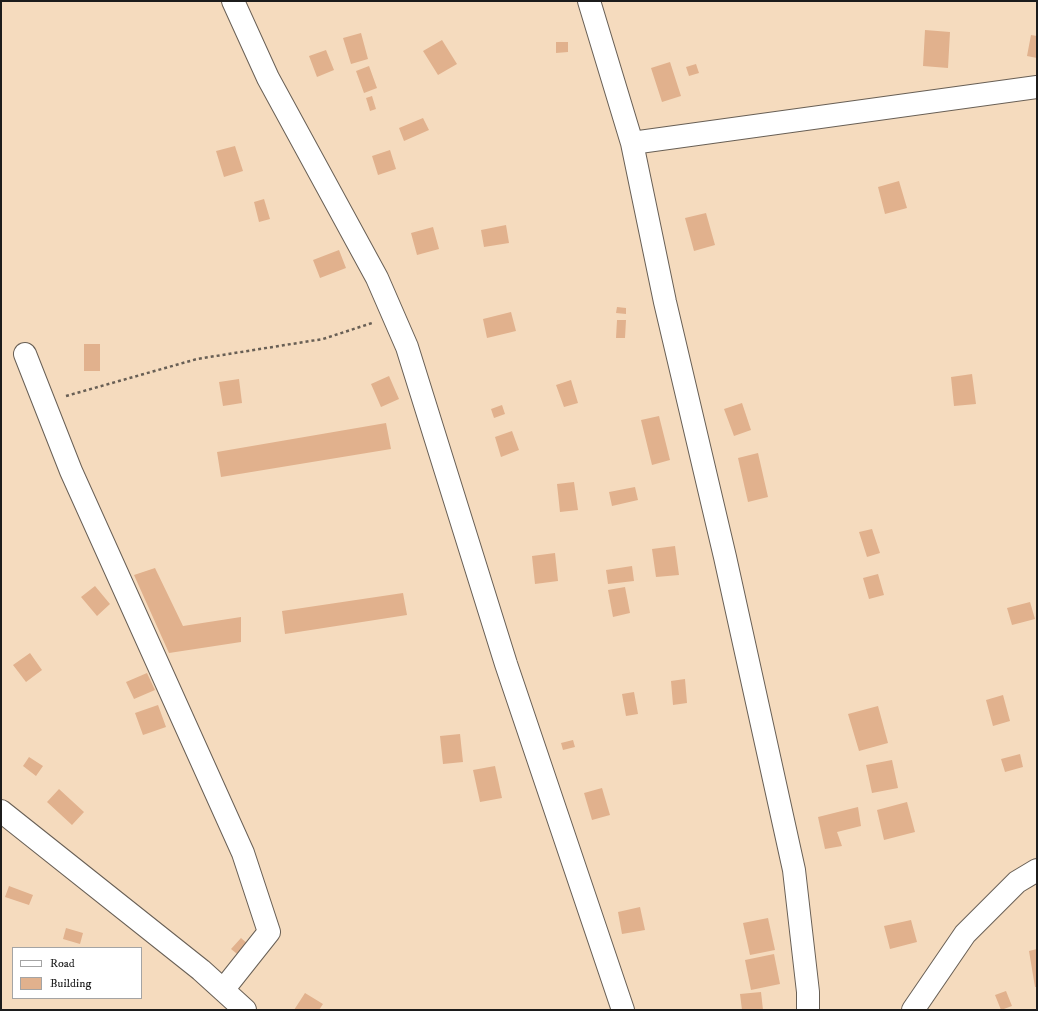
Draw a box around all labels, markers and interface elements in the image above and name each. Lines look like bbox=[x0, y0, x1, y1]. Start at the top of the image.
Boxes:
legend bbox=[12, 947, 142, 999]
text: Road bbox=[50, 956, 75, 971]
text: Building bbox=[50, 976, 91, 991]

